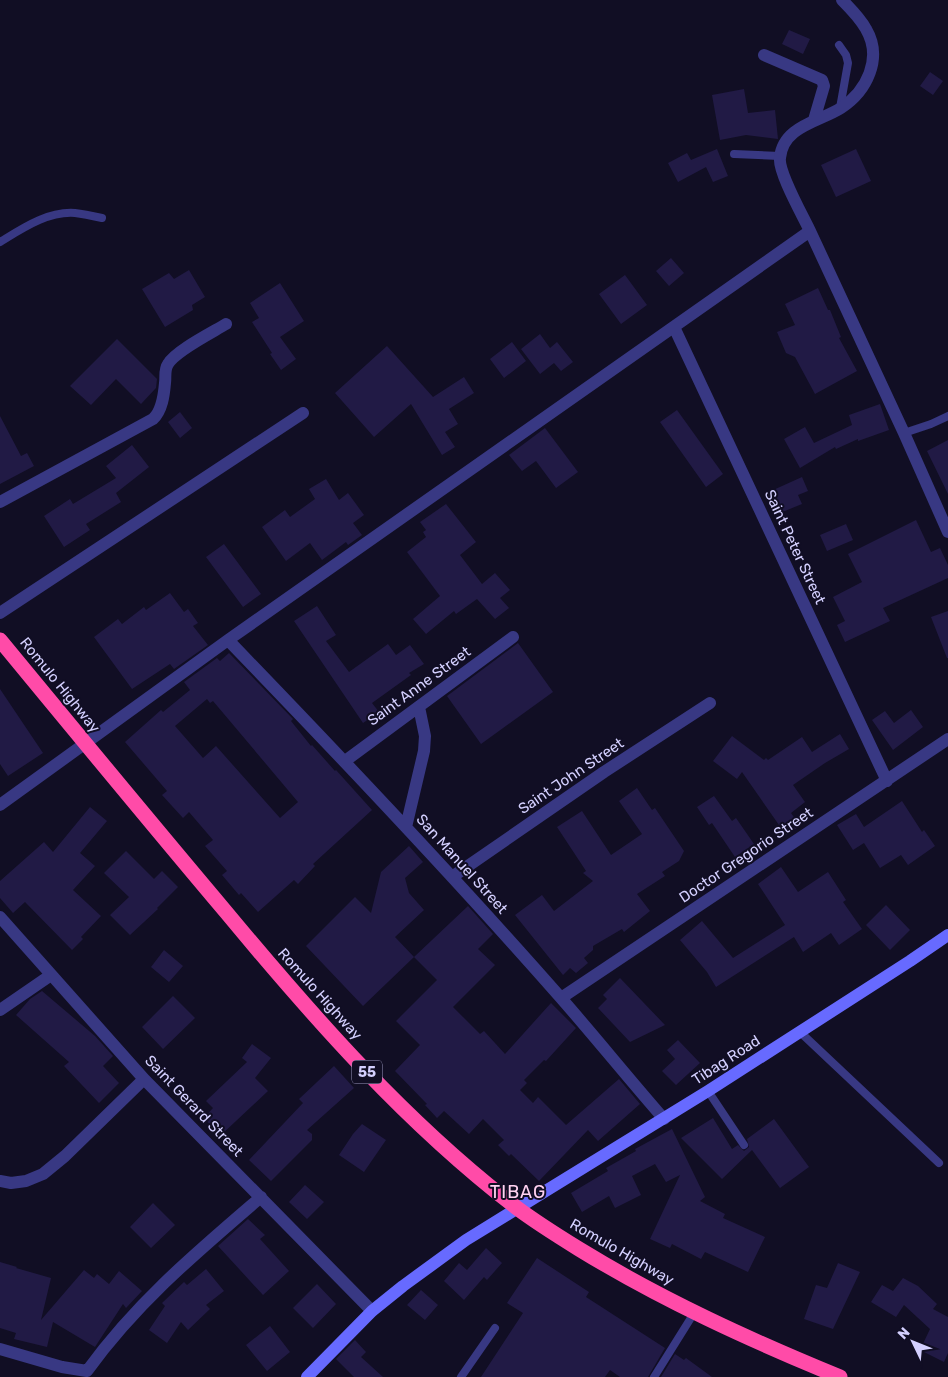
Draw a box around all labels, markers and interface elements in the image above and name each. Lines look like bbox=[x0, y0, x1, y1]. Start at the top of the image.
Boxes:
street label: Saint Peter Street bbox=[761, 487, 829, 607]
street label: Romulo Highway bbox=[16, 634, 104, 736]
street label: Saint Anne Street bbox=[364, 642, 474, 729]
street label: Saint John Street bbox=[515, 734, 627, 818]
street label: Doctor Gregorio Street bbox=[676, 803, 816, 906]
street label: San Manuel Street bbox=[413, 810, 512, 918]
street label: Romulo Highway bbox=[274, 944, 366, 1044]
street label: Tibag Road bbox=[689, 1031, 763, 1089]
street label: Saint Gerard Street bbox=[141, 1052, 247, 1160]
road number: 55 bbox=[352, 1060, 382, 1084]
district label: TIBAG bbox=[490, 1181, 546, 1203]
street label: Romulo Highway bbox=[567, 1215, 677, 1289]
north arrow bbox=[888, 1317, 938, 1367]
text: N bbox=[894, 1324, 914, 1343]

